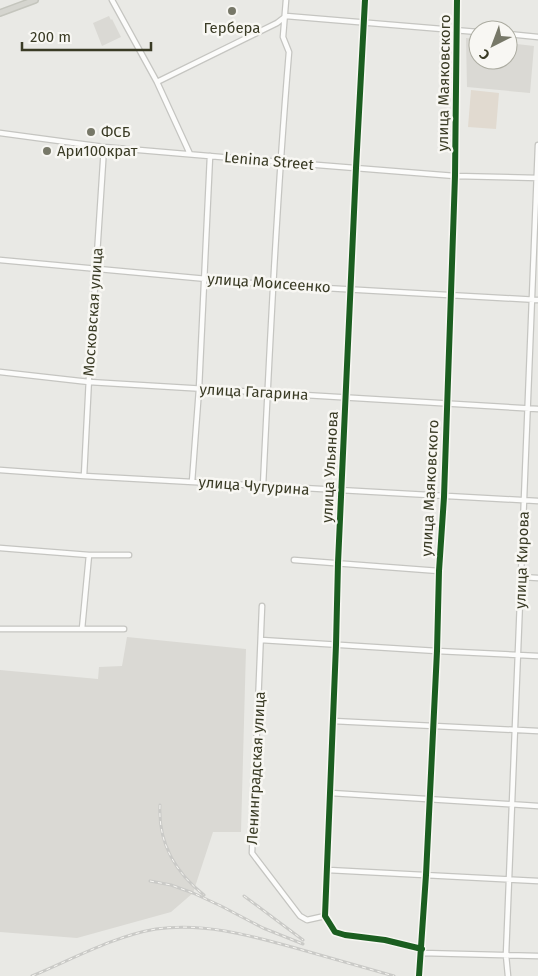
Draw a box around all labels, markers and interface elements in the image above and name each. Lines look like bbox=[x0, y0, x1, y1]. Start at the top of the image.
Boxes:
marker: Гербера bbox=[226, 5, 238, 17]
street label: улица Маяковского bbox=[434, 14, 454, 152]
place label: Гербера bbox=[204, 19, 261, 37]
scale bar bbox=[22, 20, 151, 52]
north arrow bbox=[468, 20, 518, 70]
text: 200 m bbox=[30, 28, 71, 46]
text: С bbox=[476, 45, 493, 63]
place label: ФСБ bbox=[101, 123, 131, 141]
marker: ФСБ bbox=[85, 126, 97, 138]
place label: Ари100крат bbox=[57, 142, 138, 160]
marker: Ари100крат bbox=[41, 145, 53, 157]
street label: Lenina Street bbox=[223, 148, 315, 174]
street label: Московская улица bbox=[80, 247, 106, 377]
street label: улица Моисеенко bbox=[207, 270, 331, 296]
street label: улица Гагарина bbox=[199, 380, 309, 404]
street label: улица Ульянова bbox=[318, 411, 342, 523]
street label: улица Маяковского bbox=[417, 419, 443, 557]
street label: улица Чугурина bbox=[198, 473, 310, 499]
street label: улица Кирова bbox=[511, 511, 533, 609]
street label: Ленинградская улица bbox=[243, 691, 269, 845]

